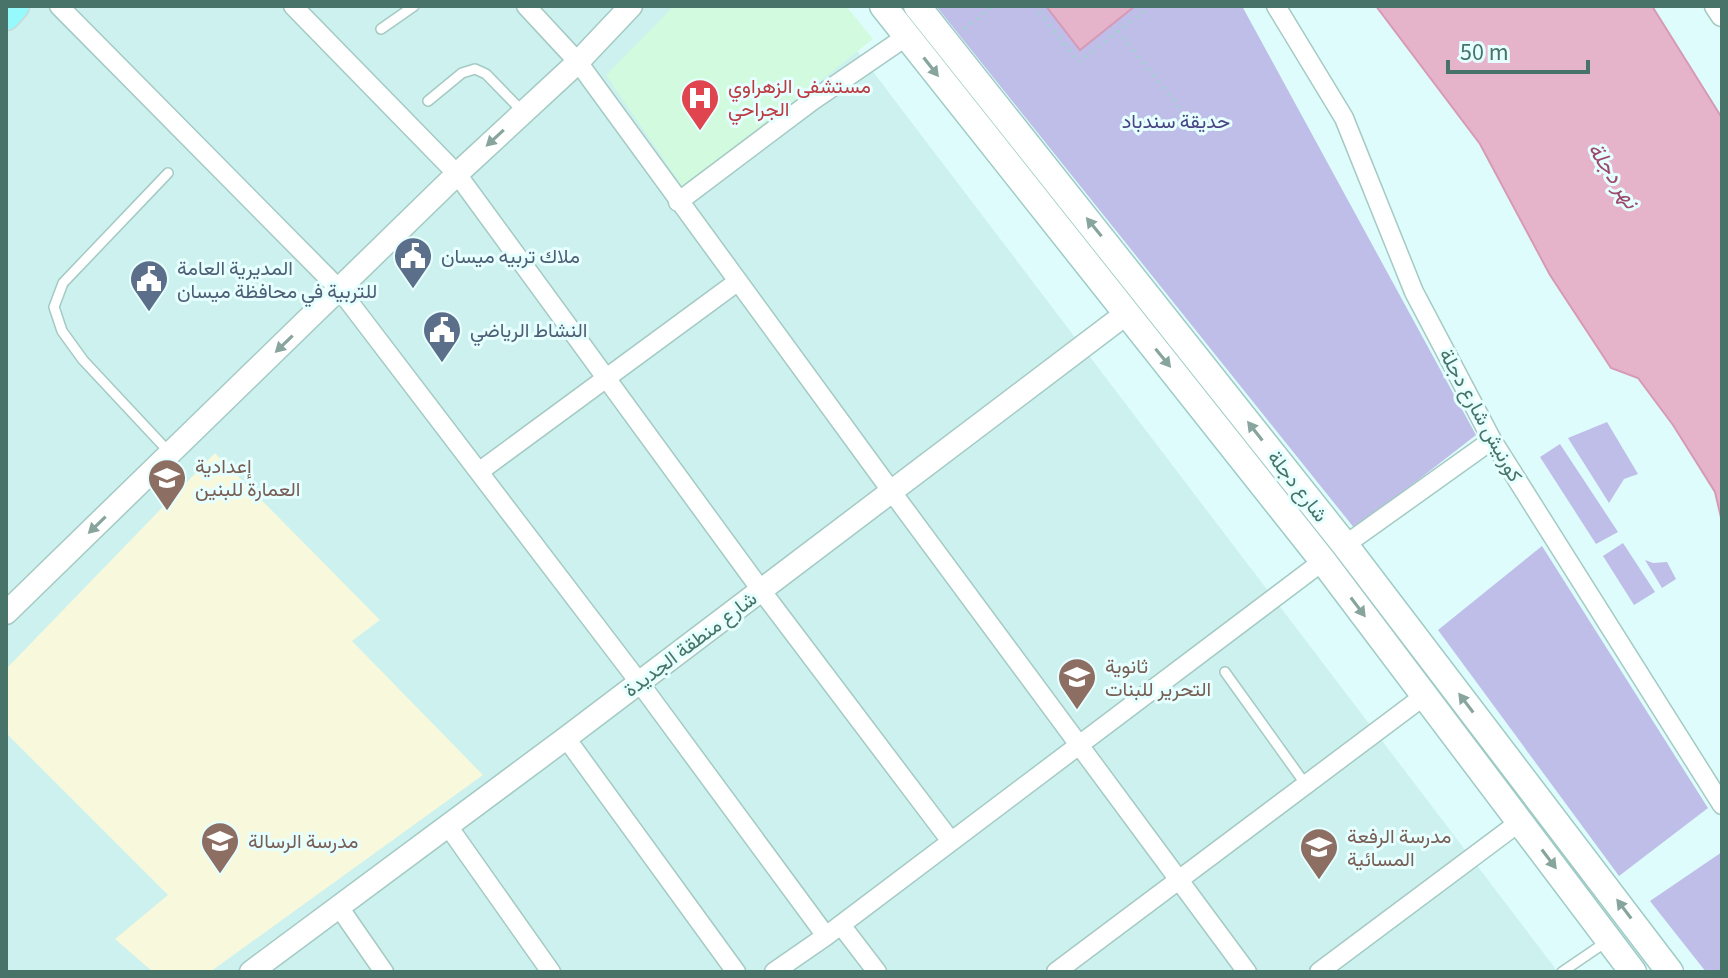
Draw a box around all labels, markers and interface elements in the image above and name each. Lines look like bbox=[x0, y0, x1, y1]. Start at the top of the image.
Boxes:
scale bar bbox=[1448, 24, 1588, 74]
text: 50 m bbox=[1460, 35, 1509, 70]
one-way arrow bbox=[923, 57, 939, 77]
place label: مستشفى الزهراوي الجراحي bbox=[728, 73, 871, 126]
hospital icon: مستشفى الزهراوي الجراحي bbox=[679, 77, 721, 132]
park label: حديقة سندباد bbox=[1122, 108, 1230, 136]
one-way arrow bbox=[486, 129, 505, 147]
water label: نهر دجلة bbox=[1580, 136, 1648, 217]
one-way arrow bbox=[1086, 217, 1102, 237]
public building icon: ملاك تربيه ميسان bbox=[392, 235, 434, 290]
place label: ملاك تربيه ميسان bbox=[441, 243, 580, 271]
place label: المديرية العامة للتربية في محافظة ميسان bbox=[177, 255, 377, 308]
public building icon: المديرية العامة للتربية في محافظة ميسان bbox=[128, 258, 170, 313]
public building icon: النشاط الرياضي bbox=[421, 309, 463, 364]
place label: النشاط الرياضي bbox=[470, 317, 587, 347]
one-way arrow bbox=[275, 334, 294, 353]
street label: كورنيش شارع دجلة bbox=[1432, 344, 1529, 487]
one-way arrow bbox=[1154, 348, 1171, 368]
one-way arrow bbox=[1247, 421, 1264, 441]
street label: شارع دجلة bbox=[1260, 445, 1334, 528]
place label: إعدادية العمارة للبنين bbox=[195, 453, 300, 504]
school or university icon: إعدادية العمارة للبنين bbox=[146, 457, 188, 512]
one-way arrow bbox=[88, 515, 107, 534]
street label: شارع منطقة الجديدة bbox=[618, 585, 763, 704]
one-way arrow bbox=[1349, 597, 1365, 617]
place label: ثانوية التحرير للبنات bbox=[1105, 653, 1211, 704]
school or university icon: ثانوية التحرير للبنات bbox=[1056, 656, 1098, 711]
one-way arrow bbox=[1458, 693, 1474, 713]
school or university icon: مدرسة الرسالة bbox=[199, 820, 241, 875]
place label: مدرسة الرفعة المسائية bbox=[1347, 823, 1451, 874]
school or university icon: مدرسة الرفعة المسائية bbox=[1298, 826, 1340, 881]
place label: مدرسة الرسالة bbox=[248, 828, 358, 856]
one-way arrow bbox=[1540, 848, 1556, 869]
one-way arrow bbox=[1616, 899, 1632, 920]

